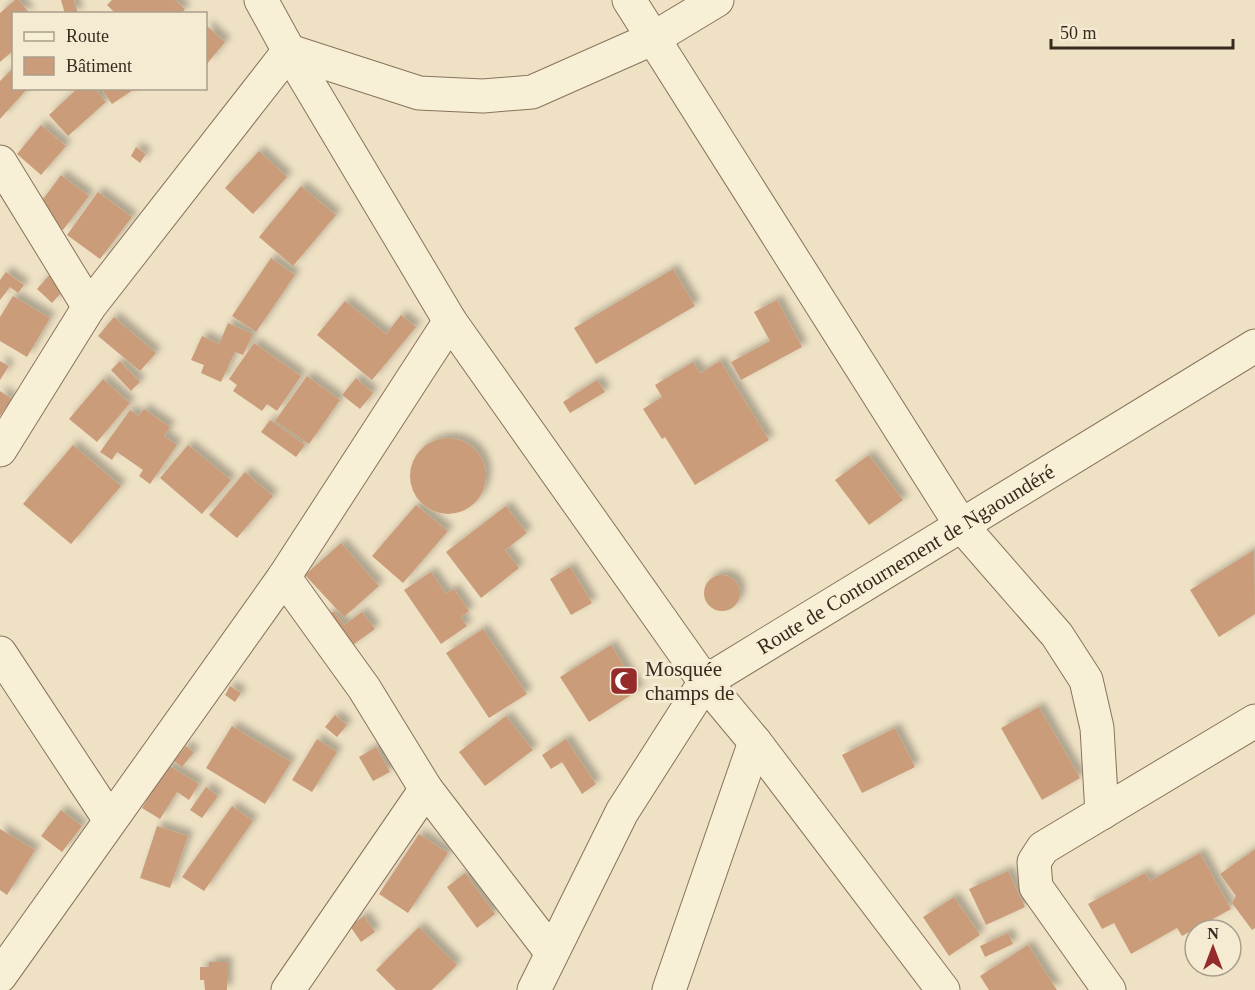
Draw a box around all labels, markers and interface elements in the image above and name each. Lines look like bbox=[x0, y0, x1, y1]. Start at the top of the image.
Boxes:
legend bbox=[12, 12, 207, 90]
scale bar bbox=[1051, 12, 1232, 50]
text: 50 m bbox=[1060, 23, 1097, 43]
text: Route bbox=[66, 26, 109, 46]
text: Bâtiment bbox=[66, 56, 132, 76]
street label: Route de Contournement de Ngaoundéré bbox=[753, 459, 1059, 659]
place label: Mosquée champs de bbox=[645, 657, 734, 705]
mosque icon: Mosquée champs de bbox=[608, 665, 640, 697]
north arrow bbox=[1183, 918, 1243, 978]
text: N bbox=[1207, 925, 1219, 942]

